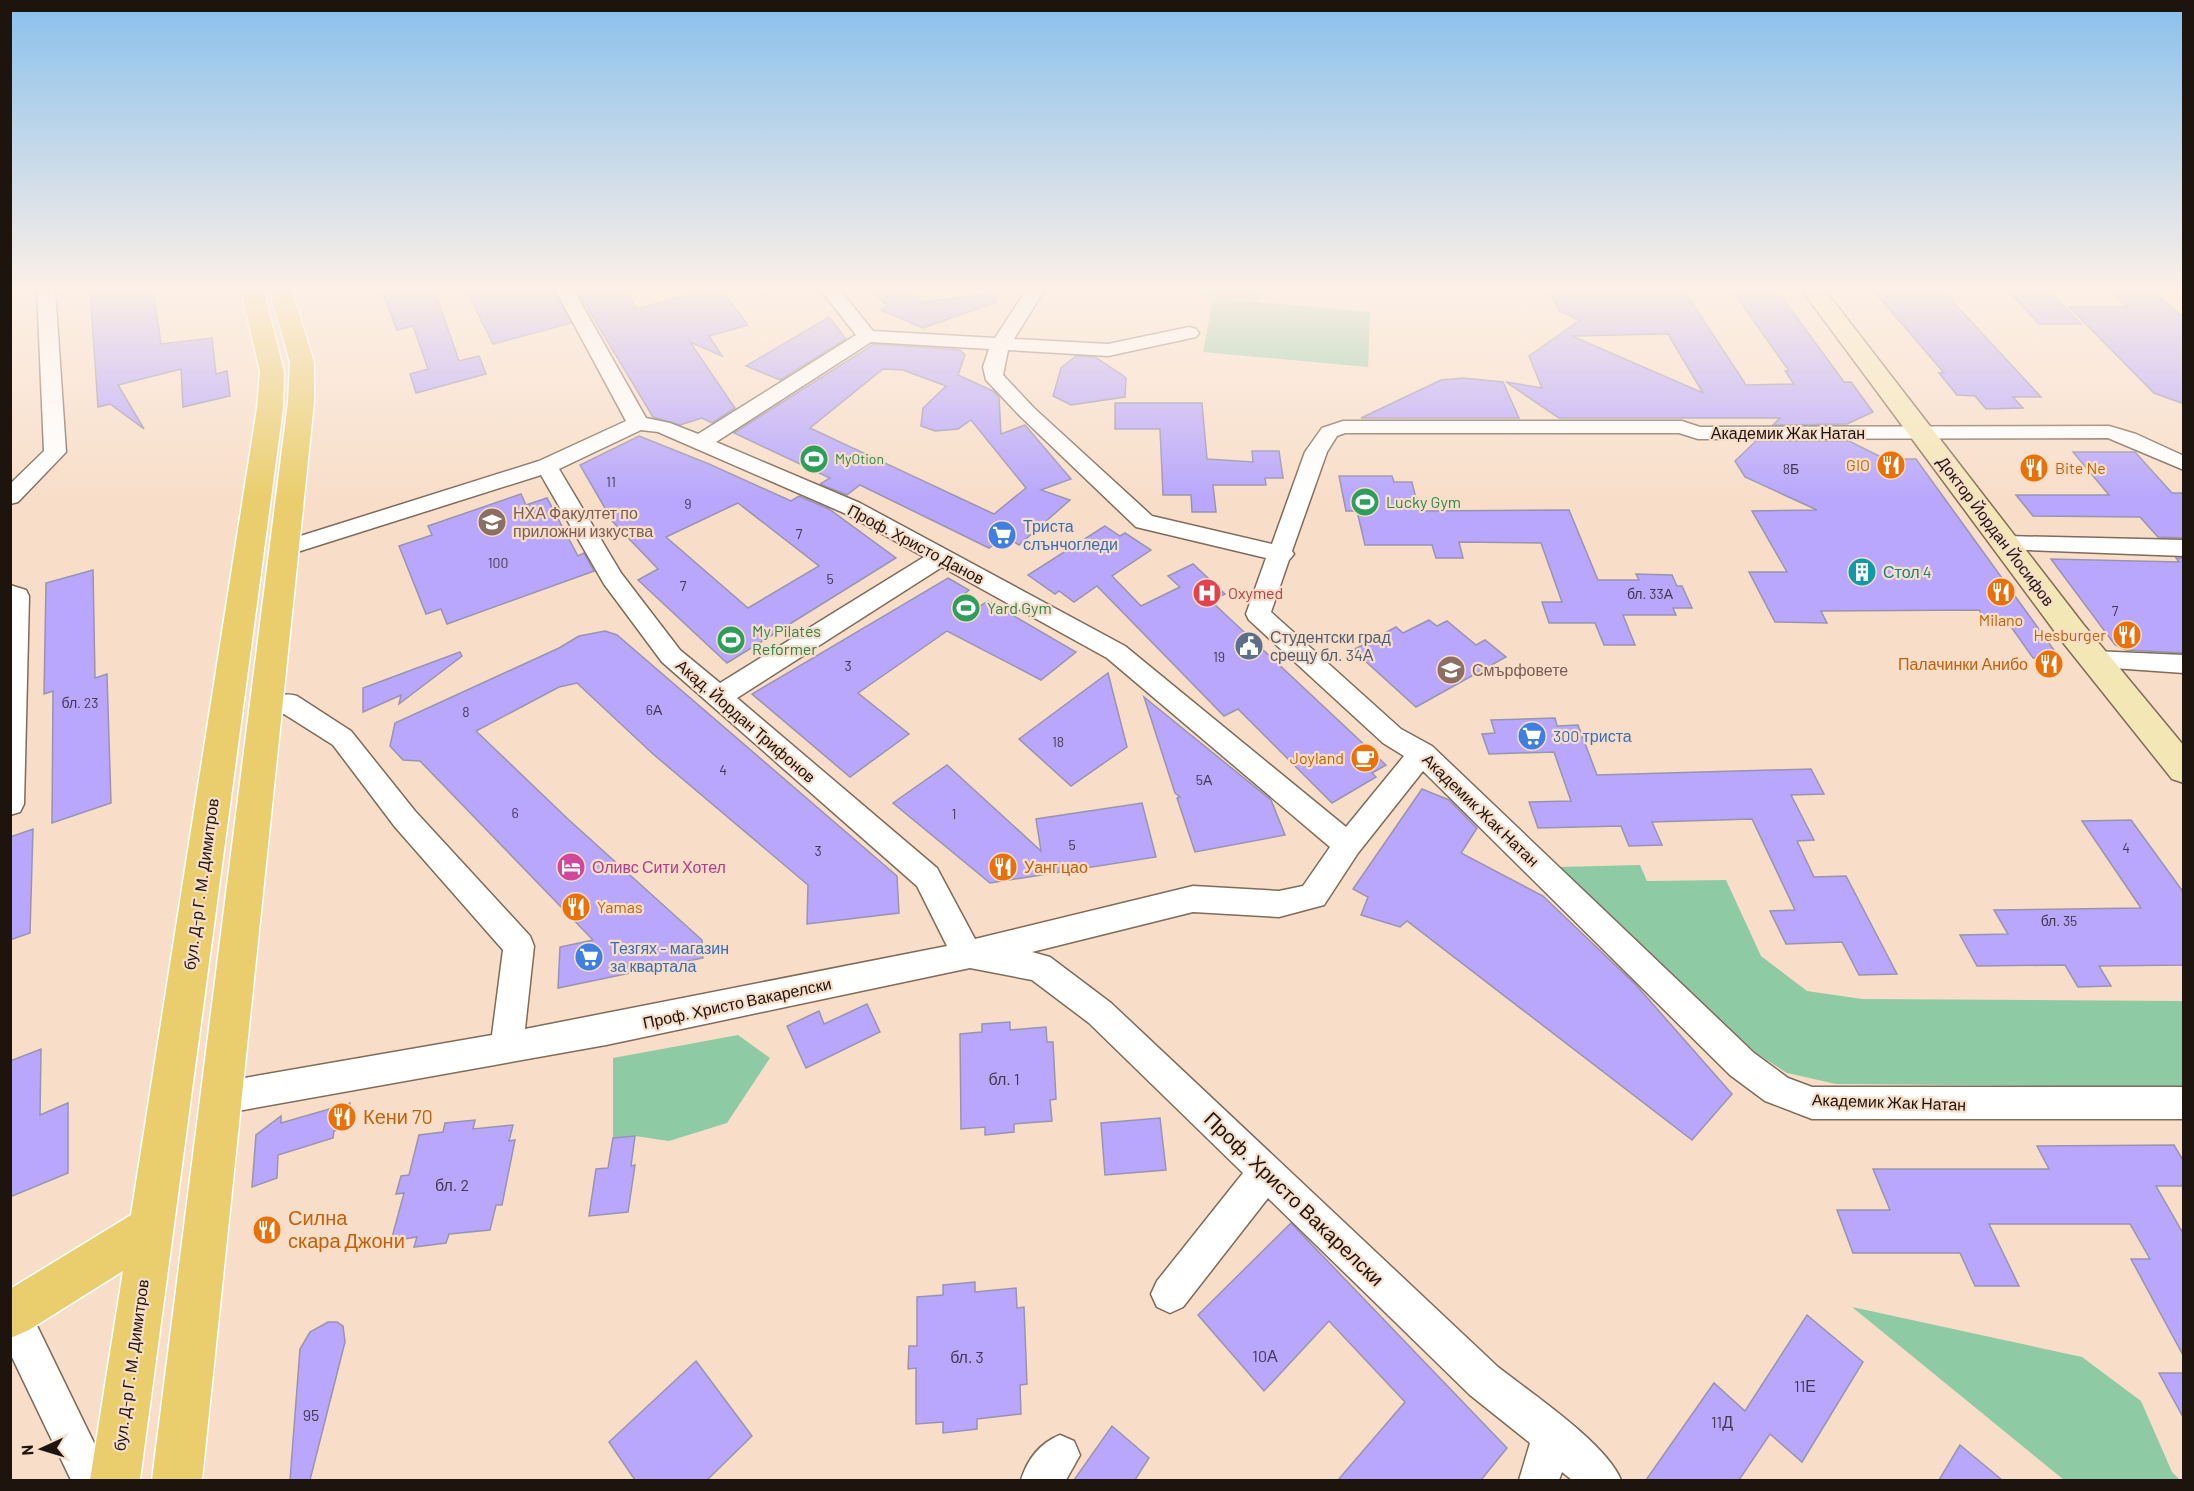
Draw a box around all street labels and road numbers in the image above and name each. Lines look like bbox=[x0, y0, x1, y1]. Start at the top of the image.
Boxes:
street label: Академик Жак Натан bbox=[1711, 423, 1865, 442]
street label: Доктор Йордан Йосифов bbox=[1934, 452, 2059, 609]
street label: Проф. Христо Данов bbox=[845, 500, 988, 588]
street label: Акад. Йордан Трифонов bbox=[673, 655, 820, 786]
street label: Академик Жак Натан bbox=[1419, 749, 1543, 870]
street label: бул. Д-р Г. М. Димитров bbox=[179, 797, 222, 971]
street label: Проф. Христо Вакарелски bbox=[641, 973, 833, 1032]
street label: Академик Жак Натан bbox=[1812, 1089, 1966, 1114]
street label: Проф. Христо Вакарелски bbox=[1200, 1106, 1389, 1290]
street label: бул. Д-р Г. М. Димитров bbox=[109, 1278, 152, 1452]

